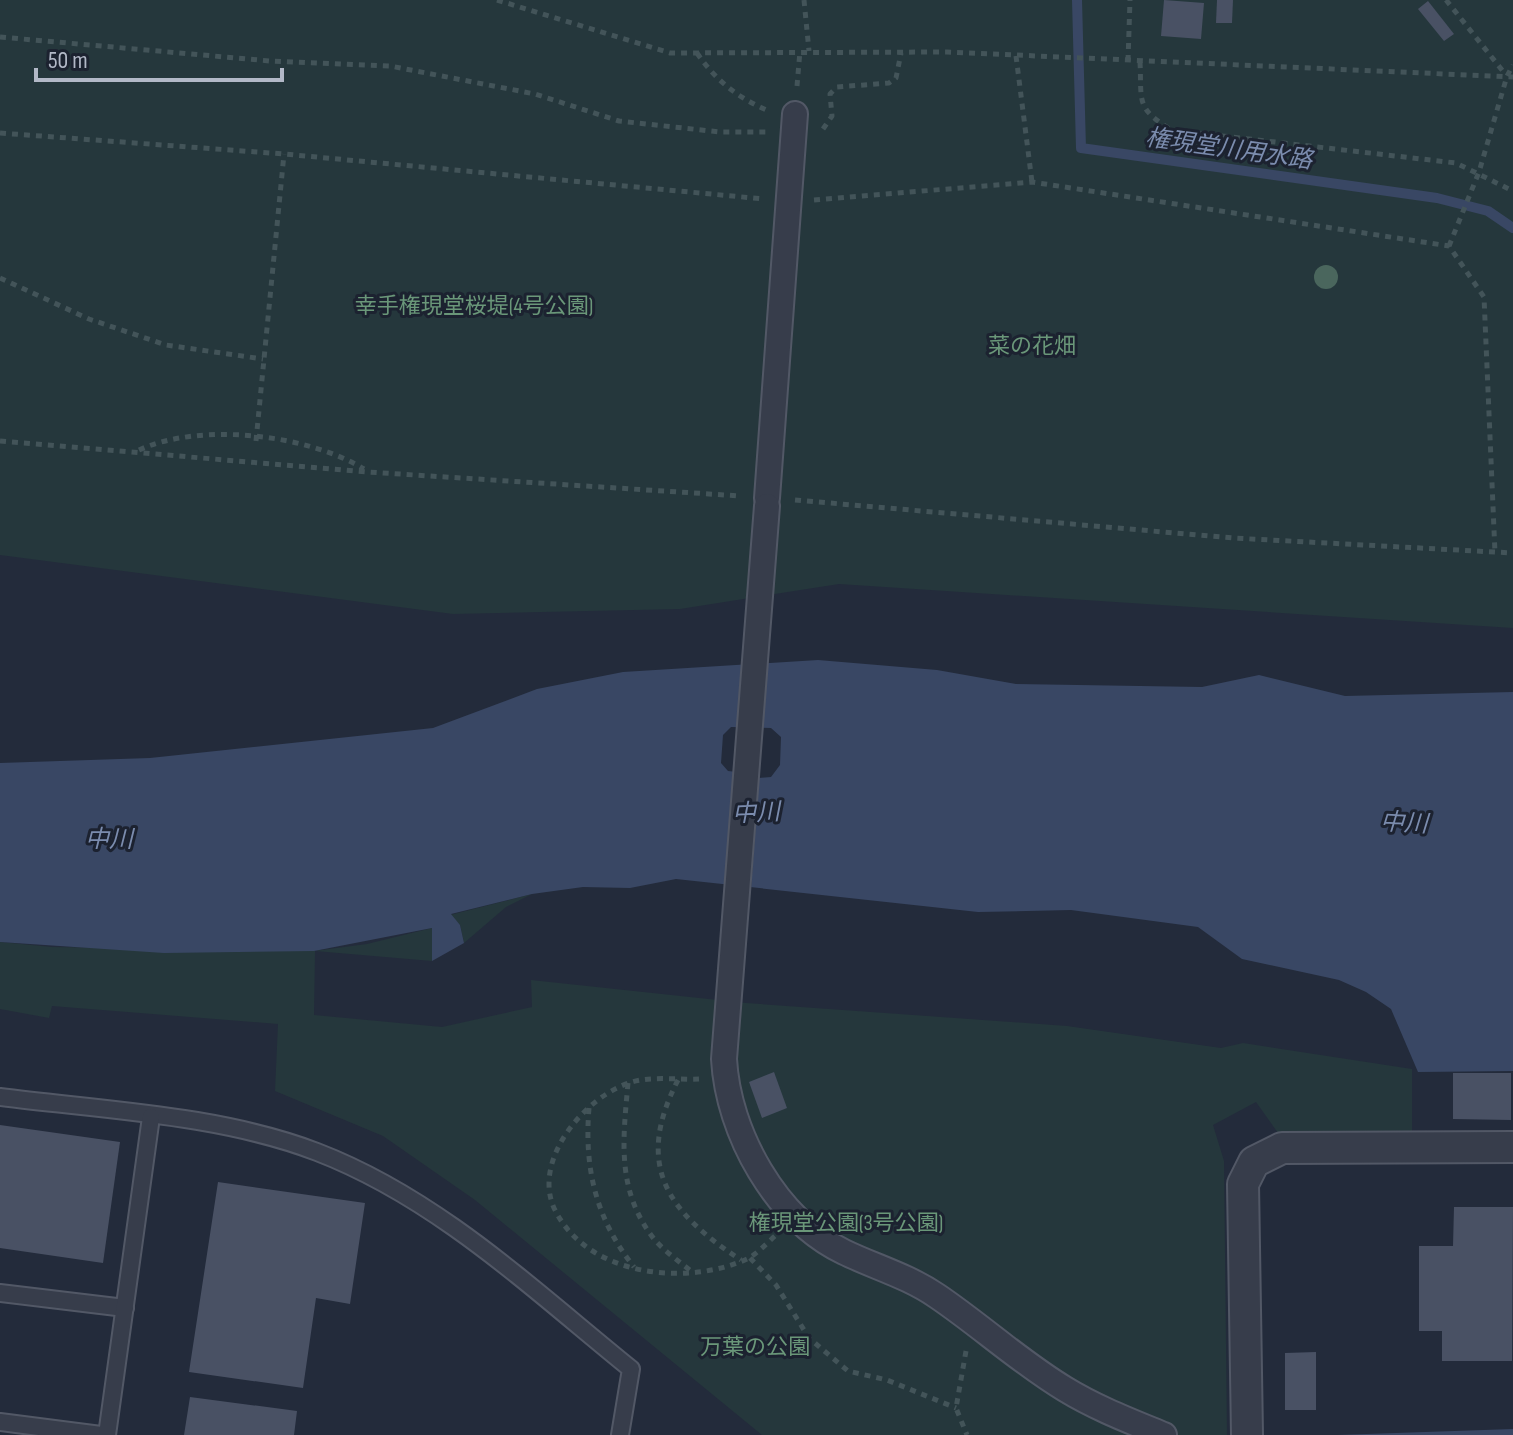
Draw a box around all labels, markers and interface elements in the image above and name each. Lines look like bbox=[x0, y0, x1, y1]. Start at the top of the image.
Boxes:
scale bar bbox=[36, 32, 282, 82]
text: 50 m bbox=[48, 46, 88, 75]
water label: 権現堂川用水路 bbox=[1144, 123, 1316, 175]
park label: 幸手権現堂桜堤(4号公園) bbox=[355, 293, 593, 320]
park label: 菜の花畑 bbox=[988, 333, 1076, 360]
water label: 中川 bbox=[731, 797, 784, 829]
water label: 中川 bbox=[1379, 807, 1432, 839]
water label: 中川 bbox=[85, 825, 136, 854]
park label: 権現堂公園(3号公園) bbox=[749, 1210, 943, 1237]
park label: 万葉の公園 bbox=[700, 1334, 810, 1361]

